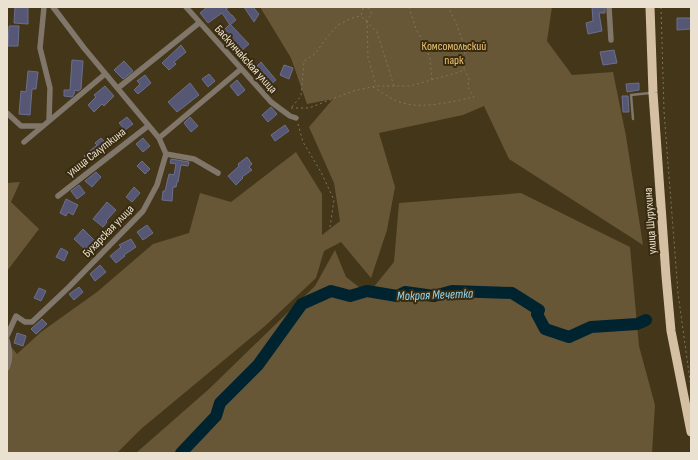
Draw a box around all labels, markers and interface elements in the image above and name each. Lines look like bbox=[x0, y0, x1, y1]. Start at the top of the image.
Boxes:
street label: Баскунчакская улица bbox=[211, 22, 280, 97]
park label: Комсомольский парк bbox=[422, 39, 486, 68]
street label: улица Салуткина bbox=[64, 124, 129, 180]
street label: улица Шурухина bbox=[641, 187, 660, 255]
street label: Бухарская улица bbox=[79, 202, 138, 261]
water label: Мокрая Мечетка bbox=[397, 286, 474, 304]

